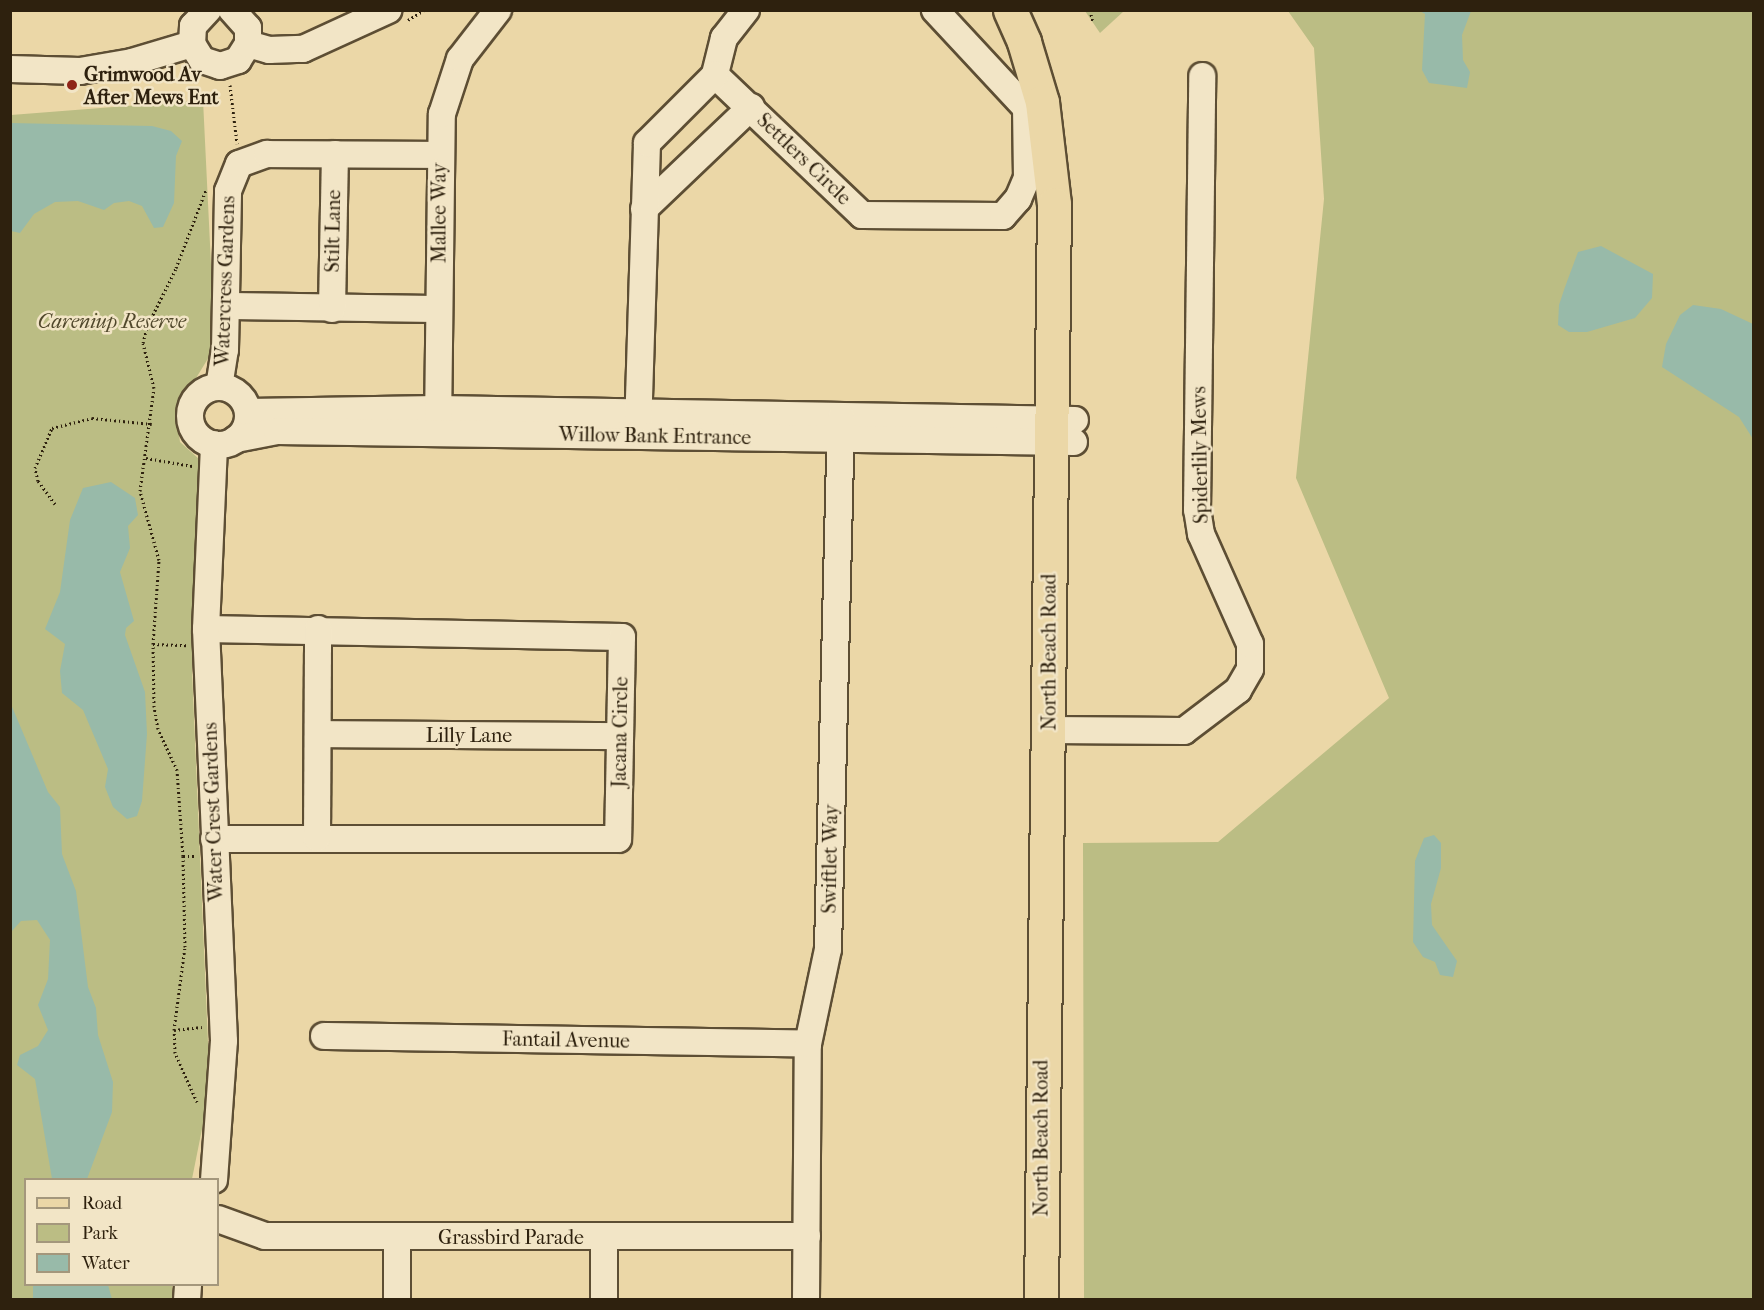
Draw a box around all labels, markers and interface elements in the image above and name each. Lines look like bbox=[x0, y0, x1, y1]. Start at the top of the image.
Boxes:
place label: Grimwood Av After Mews Ent bbox=[84, 62, 219, 109]
marker: Grimwood Av After Mews Ent bbox=[65, 78, 79, 92]
street label: Settlers Circle bbox=[752, 108, 856, 210]
street label: Mallee Way bbox=[427, 163, 451, 263]
street label: Stilt Lane bbox=[320, 189, 346, 273]
street label: Watercress Gardens bbox=[210, 195, 240, 367]
park label: Careniup Reserve bbox=[38, 309, 186, 333]
street label: Spiderlily Mews bbox=[1187, 386, 1213, 524]
street label: Willow Bank Entrance bbox=[559, 422, 751, 450]
street label: North Beach Road bbox=[1037, 573, 1061, 731]
street label: Jacana Circle bbox=[607, 676, 633, 788]
street label: Water Crest Gardens bbox=[198, 722, 228, 902]
street label: Lilly Lane bbox=[426, 723, 512, 747]
street label: Swiftlet Way bbox=[817, 804, 843, 914]
street label: Fantail Avenue bbox=[502, 1027, 630, 1053]
street label: North Beach Road bbox=[1029, 1059, 1053, 1217]
legend bbox=[24, 1178, 219, 1286]
text: Road bbox=[82, 1193, 122, 1214]
text: Park bbox=[82, 1223, 118, 1244]
street label: Grassbird Parade bbox=[438, 1225, 584, 1249]
text: Water bbox=[82, 1253, 130, 1274]

